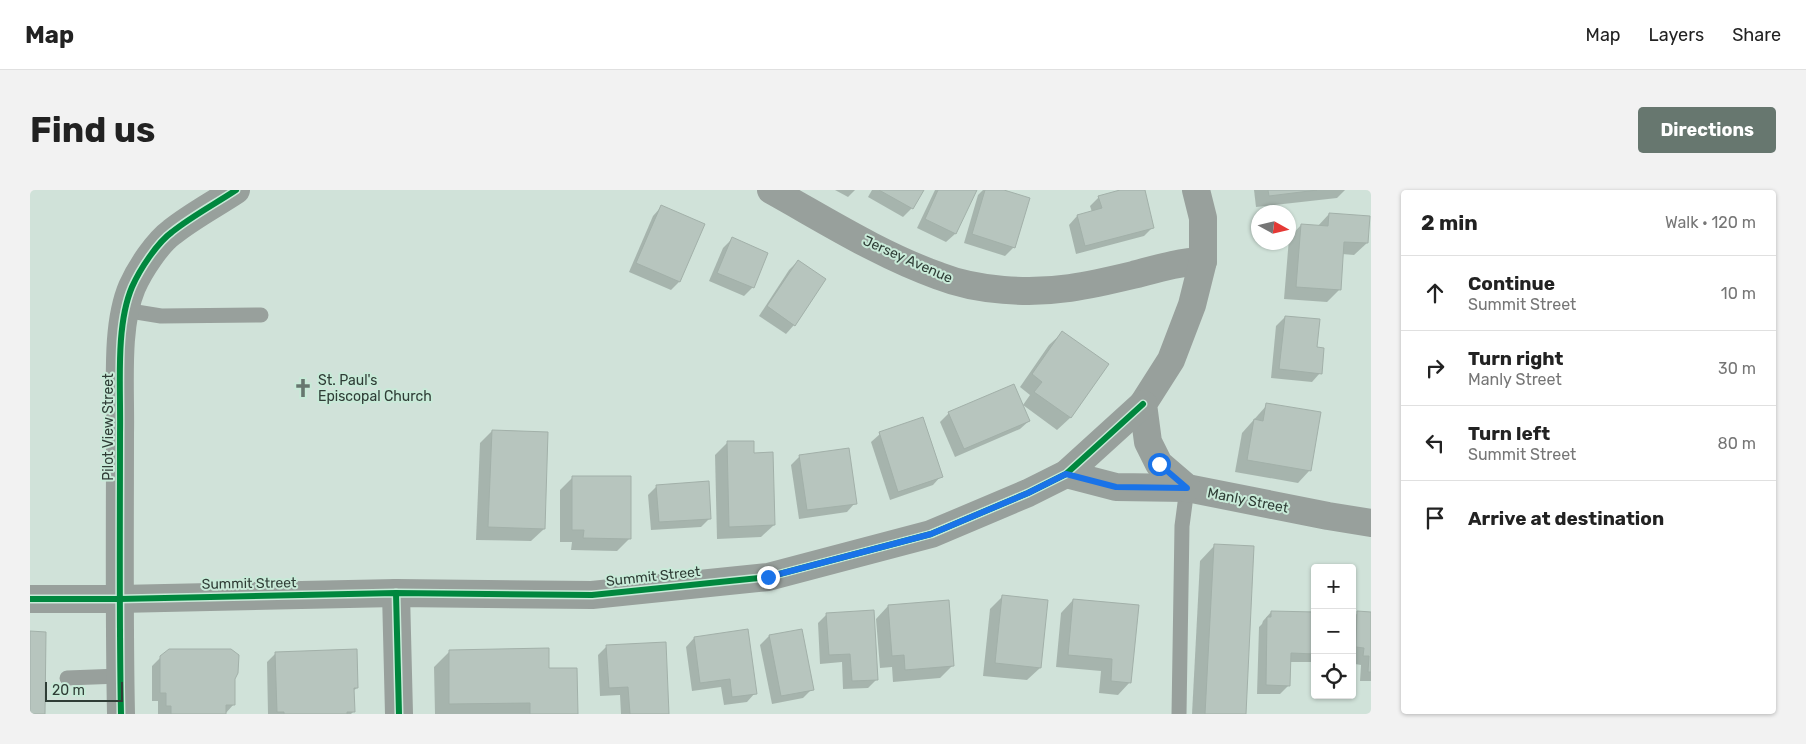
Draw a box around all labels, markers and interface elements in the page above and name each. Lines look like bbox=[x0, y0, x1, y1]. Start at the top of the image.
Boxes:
text: Map bbox=[25, 21, 74, 49]
text: Map bbox=[1586, 24, 1621, 46]
text: Layers bbox=[1649, 24, 1704, 46]
text: Share bbox=[1732, 24, 1781, 46]
button: Directions bbox=[1638, 107, 1776, 153]
text: Find us bbox=[30, 109, 155, 151]
north arrow bbox=[1251, 205, 1296, 250]
text: 2 min bbox=[1421, 210, 1478, 235]
text: Walk · 120 m bbox=[1665, 213, 1756, 232]
street label: Jersey Avenue bbox=[860, 232, 955, 287]
text: Continue bbox=[1468, 272, 1555, 295]
icon: ahead bbox=[1421, 279, 1449, 307]
text: 10 m bbox=[1721, 284, 1756, 303]
text: Summit Street bbox=[1468, 295, 1576, 314]
text: Turn right bbox=[1468, 347, 1563, 370]
icon: right bbox=[1421, 354, 1449, 382]
text: 30 m bbox=[1718, 359, 1756, 378]
text: Manly Street bbox=[1468, 370, 1562, 389]
place label: St. Paul's Episcopal Church bbox=[318, 372, 432, 405]
street label: Pilot View Street bbox=[100, 373, 117, 481]
church icon: St. Paul's Episcopal Church bbox=[292, 377, 314, 399]
text: Turn left bbox=[1468, 422, 1550, 445]
icon: left bbox=[1421, 429, 1449, 457]
text: 80 m bbox=[1718, 434, 1756, 453]
text: Summit Street bbox=[1468, 445, 1576, 464]
route start bbox=[1148, 453, 1171, 476]
street label: Manly Street bbox=[1206, 484, 1290, 517]
icon: arrive bbox=[1421, 504, 1449, 532]
text: Arrive at destination bbox=[1468, 507, 1664, 530]
street label: Summit Street bbox=[605, 563, 702, 590]
map controls bbox=[1311, 564, 1356, 699]
button: + bbox=[1311, 564, 1356, 609]
route end bbox=[757, 566, 780, 589]
street label: Summit Street bbox=[201, 574, 297, 593]
button: − bbox=[1311, 609, 1356, 654]
button: locate bbox=[1311, 654, 1356, 699]
scale bar bbox=[45, 679, 122, 702]
text: 20 m bbox=[52, 682, 85, 699]

